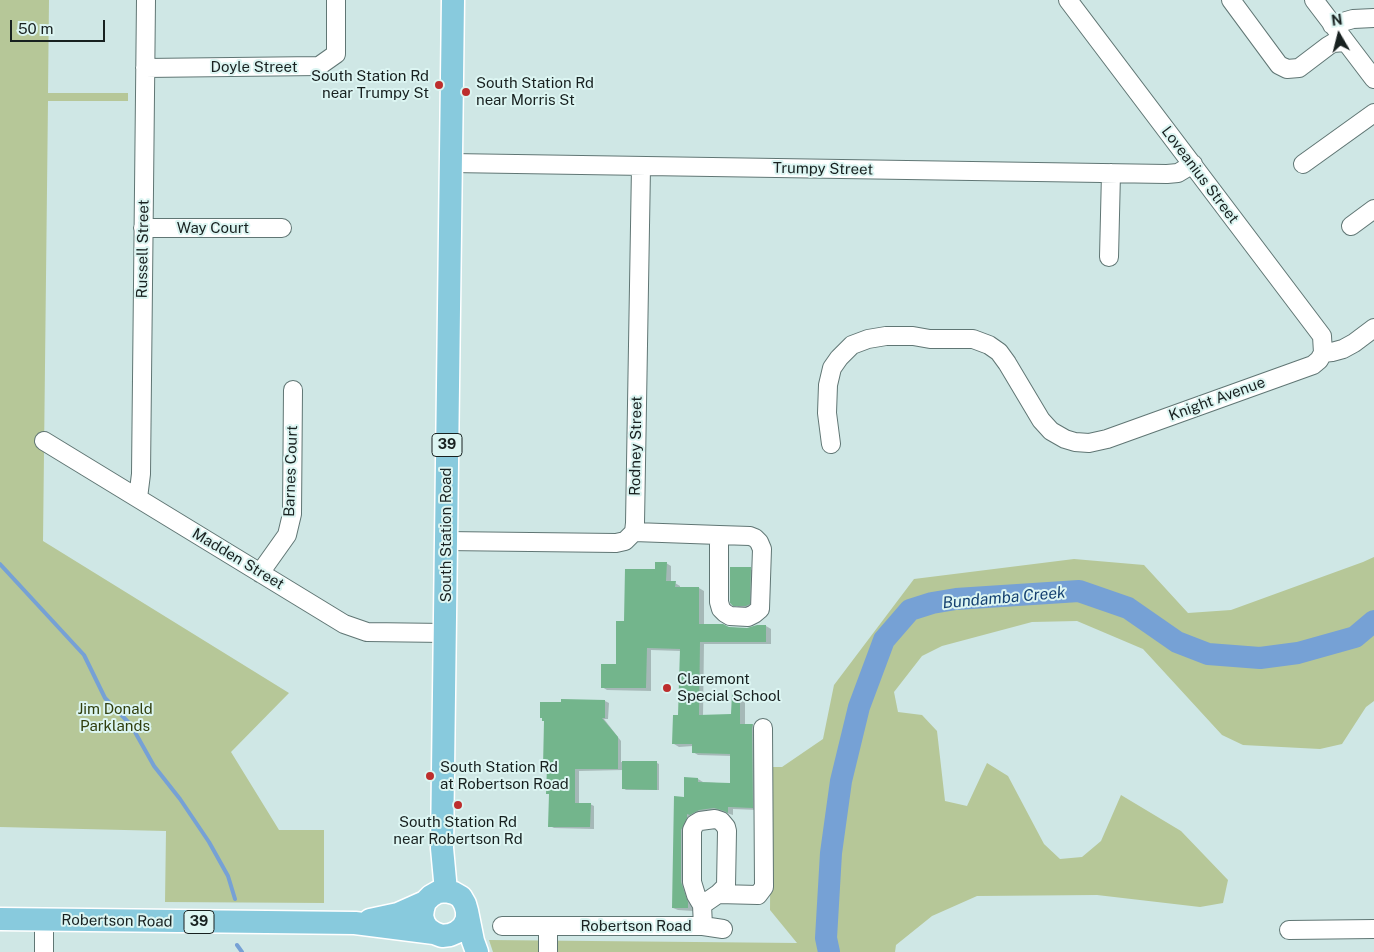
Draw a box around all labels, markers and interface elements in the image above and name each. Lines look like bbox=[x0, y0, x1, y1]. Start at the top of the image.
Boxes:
scale bar bbox=[12, 10, 108, 42]
north arrow bbox=[1314, 10, 1364, 60]
text: N bbox=[1330, 11, 1343, 29]
text: 50 m bbox=[18, 20, 53, 37]
street label: Doyle Street bbox=[211, 58, 297, 76]
place label: South Station Rd near Trumpy St bbox=[311, 67, 429, 102]
place label: South Station Rd near Morris St bbox=[476, 74, 594, 109]
marker: South Station Rd near Trumpy St bbox=[433, 79, 445, 91]
marker: South Station Rd near Morris St bbox=[460, 86, 472, 98]
street label: Loveanius Street bbox=[1158, 123, 1242, 227]
street label: Trumpy Street bbox=[773, 159, 873, 179]
street label: Russell Street bbox=[133, 199, 153, 299]
street label: Way Court bbox=[177, 219, 249, 237]
street label: Knight Avenue bbox=[1166, 373, 1268, 425]
street label: Rodney Street bbox=[626, 396, 646, 496]
street label: Barnes Court bbox=[280, 425, 302, 517]
road number: 39 bbox=[432, 434, 462, 456]
street label: South Station Road bbox=[437, 468, 455, 602]
street label: Madden Street bbox=[189, 524, 287, 594]
water label: Bundamba Creek bbox=[942, 583, 1066, 613]
place label: Claremont Special School bbox=[677, 670, 781, 705]
marker: Claremont Special School bbox=[661, 682, 673, 694]
park label: Jim Donald Parklands bbox=[77, 700, 153, 735]
place label: South Station Rd at Robertson Road bbox=[440, 758, 569, 793]
marker: South Station Rd at Robertson Road bbox=[424, 770, 436, 782]
marker: South Station Rd near Robertson Rd bbox=[452, 799, 464, 811]
place label: South Station Rd near Robertson Rd bbox=[393, 813, 523, 848]
road number: 39 bbox=[184, 910, 214, 934]
street label: Robertson Road bbox=[61, 911, 173, 931]
street label: Robertson Road bbox=[580, 917, 692, 935]

